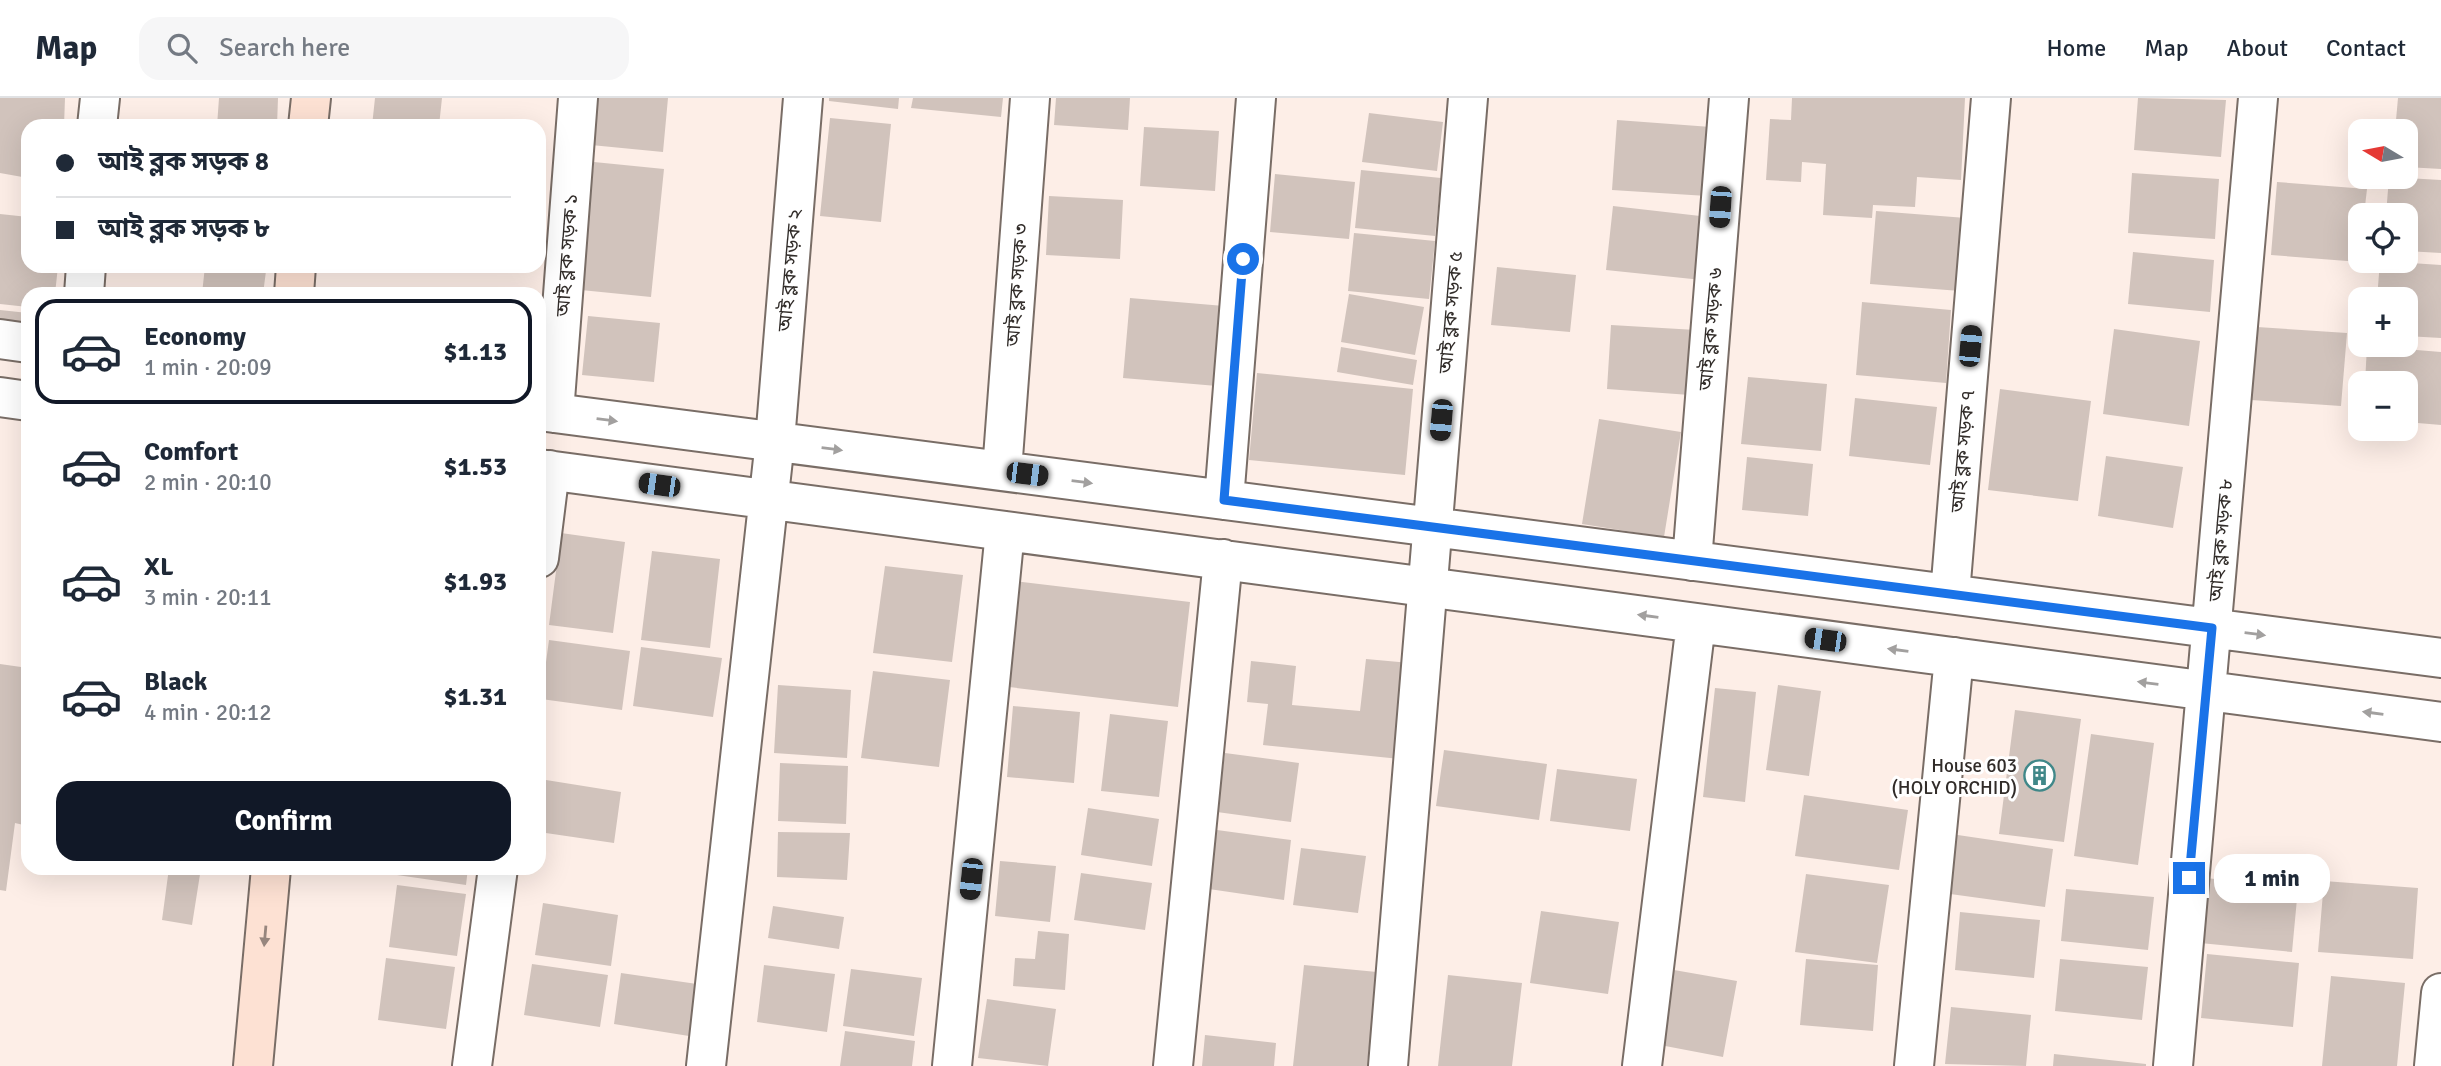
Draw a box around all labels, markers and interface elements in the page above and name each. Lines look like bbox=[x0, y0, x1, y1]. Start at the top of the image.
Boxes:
search box bbox=[139, 17, 629, 80]
text: Map bbox=[35, 28, 97, 69]
icon: search bbox=[163, 29, 201, 67]
text: Search here bbox=[219, 32, 350, 64]
text: Home bbox=[2046, 33, 2106, 63]
text: Map bbox=[2144, 33, 2189, 63]
text: About bbox=[2227, 33, 2288, 63]
text: Contact bbox=[2326, 33, 2406, 63]
north arrow bbox=[2348, 119, 2418, 189]
map controls bbox=[2348, 119, 2418, 441]
text: আই ব্লক সড়ক ৪ bbox=[98, 146, 270, 178]
car bbox=[1709, 185, 1732, 229]
street label: আই ব্লক সড়ক ১ bbox=[551, 193, 583, 318]
button: locate bbox=[2348, 203, 2418, 273]
street label: আই ব্লক সড়ক ২ bbox=[773, 208, 807, 333]
text: আই ব্লক সড়ক ৮ bbox=[98, 213, 270, 245]
street label: আই ব্লক সড়ক ৩ bbox=[1001, 223, 1033, 348]
route start bbox=[1227, 243, 1259, 275]
street label: আই ব্লক সড়ক ৫ bbox=[1434, 250, 1468, 375]
street label: আই ব্লক সড়ক ৬ bbox=[1694, 267, 1728, 392]
button: + bbox=[2348, 287, 2418, 357]
icon: car bbox=[60, 320, 123, 383]
text: Economy bbox=[144, 321, 246, 353]
car bbox=[1958, 324, 1983, 368]
text: $1.13 bbox=[443, 336, 507, 368]
text: 1 min · 20:09 bbox=[144, 353, 272, 382]
button: − bbox=[2348, 371, 2418, 441]
street label: আই ব্লক সড়ক ৭ bbox=[1946, 389, 1980, 514]
car bbox=[1429, 398, 1454, 442]
one-way arrow bbox=[596, 414, 618, 425]
icon: car bbox=[60, 435, 123, 498]
text: Comfort bbox=[144, 436, 238, 468]
one-way arrow bbox=[821, 444, 843, 455]
text: $1.53 bbox=[443, 451, 507, 483]
car bbox=[1005, 461, 1050, 487]
text: 2 min · 20:10 bbox=[144, 468, 272, 497]
car bbox=[637, 472, 682, 498]
one-way arrow bbox=[1071, 476, 1093, 487]
street label: আই ব্লক সড়ক ৮ bbox=[2204, 478, 2238, 603]
icon: car bbox=[60, 550, 123, 613]
text: XL bbox=[144, 551, 174, 583]
text: $1.93 bbox=[443, 566, 507, 598]
text: 3 min · 20:11 bbox=[144, 583, 272, 612]
one-way arrow bbox=[1637, 611, 1659, 622]
car bbox=[1803, 627, 1848, 653]
one-way arrow bbox=[2244, 628, 2266, 639]
one-way arrow bbox=[1887, 644, 1909, 655]
icon: car bbox=[60, 665, 123, 728]
text: Black bbox=[144, 666, 207, 698]
one-way arrow bbox=[2137, 677, 2159, 688]
text: $1.31 bbox=[443, 681, 507, 713]
text: 4 min · 20:12 bbox=[144, 698, 272, 727]
one-way arrow bbox=[2362, 707, 2384, 718]
place label: House 603 (HOLY ORCHID) bbox=[1892, 754, 2017, 800]
building icon: House 603 (HOLY ORCHID) bbox=[2023, 759, 2057, 793]
button: Confirm bbox=[56, 781, 511, 861]
callout: 1 min bbox=[2214, 854, 2329, 902]
car bbox=[959, 857, 984, 901]
route end bbox=[2173, 862, 2205, 894]
text: 1 min bbox=[2244, 864, 2300, 893]
one-way arrow bbox=[259, 925, 270, 947]

